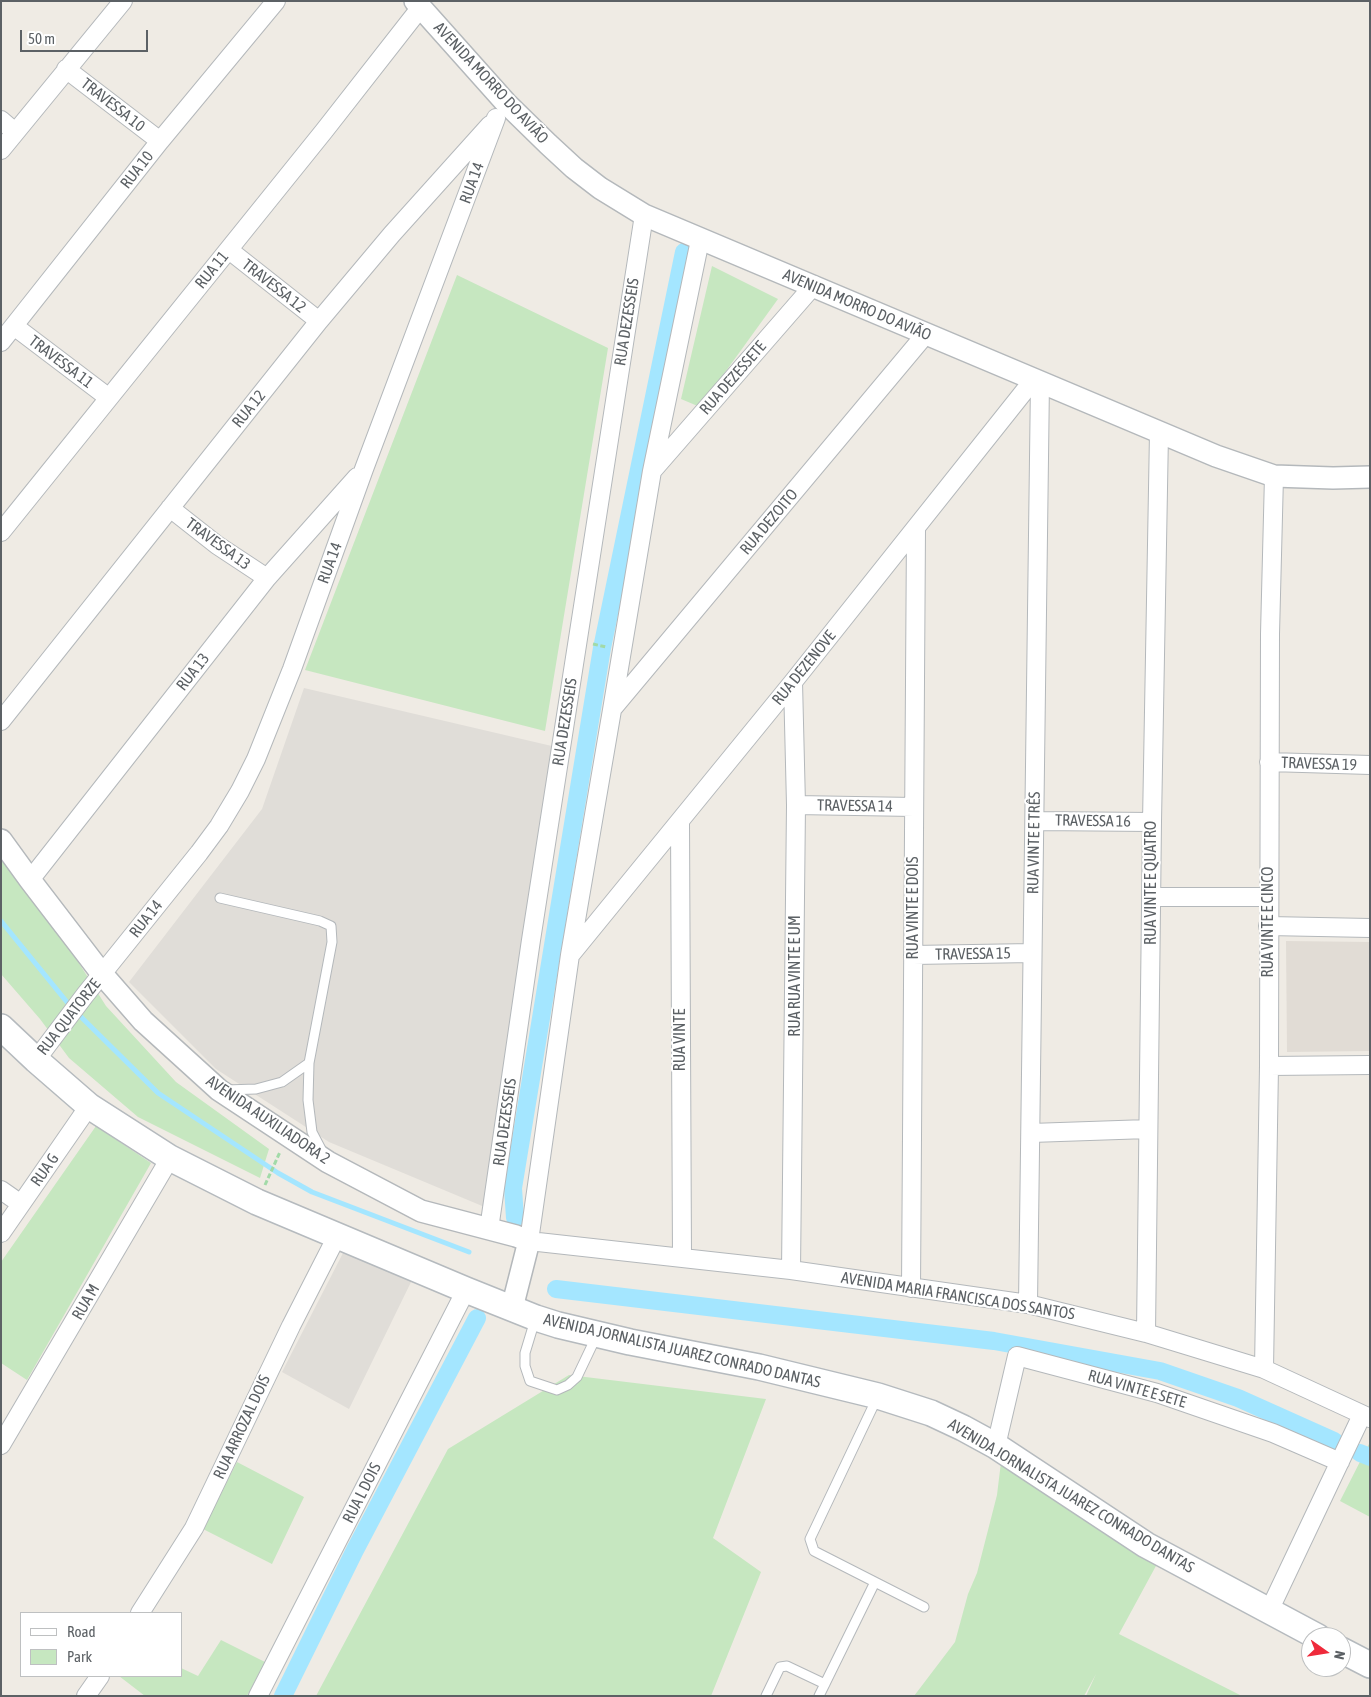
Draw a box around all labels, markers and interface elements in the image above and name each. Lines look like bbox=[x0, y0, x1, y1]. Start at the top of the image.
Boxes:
street label: AVENIDA MORRO DO AVIÃO bbox=[430, 18, 552, 148]
scale bar bbox=[22, 20, 150, 52]
text: 50 m bbox=[28, 30, 55, 47]
street label: TRAVESSA 10 bbox=[77, 74, 149, 136]
street label: RUA 10 bbox=[116, 147, 158, 193]
street label: RUA 14 bbox=[456, 160, 488, 206]
street label: RUA 11 bbox=[191, 247, 233, 293]
street label: TRAVESSA 12 bbox=[238, 255, 310, 317]
street label: AVENIDA MORRO DO AVIÃO bbox=[780, 265, 934, 345]
street label: RUA DEZESSEIS bbox=[611, 277, 643, 367]
street label: TRAVESSA 11 bbox=[25, 332, 97, 392]
street label: RUA DEZESSETE bbox=[696, 337, 770, 419]
street label: RUA 12 bbox=[228, 386, 270, 432]
street label: RUA DEZOITO bbox=[736, 485, 802, 559]
street label: TRAVESSA 13 bbox=[182, 514, 254, 574]
street label: RUA 14 bbox=[314, 540, 346, 586]
street label: RUA DEZENOVE bbox=[768, 627, 840, 709]
street label: RUA 13 bbox=[172, 649, 214, 695]
street label: RUA DEZESSEIS bbox=[549, 677, 581, 767]
street label: TRAVESSA 19 bbox=[1281, 753, 1357, 775]
street label: RUA VINTE E TRÊS bbox=[1024, 792, 1044, 894]
street label: TRAVESSA 14 bbox=[817, 796, 893, 816]
street label: TRAVESSA 16 bbox=[1055, 811, 1131, 831]
street label: RUA VINTE E QUATRO bbox=[1141, 821, 1161, 945]
street label: RUA VINTE E DOIS bbox=[903, 857, 923, 959]
street label: RUA VINTE E CINCO bbox=[1258, 867, 1278, 977]
street label: RUA 14 bbox=[125, 896, 167, 942]
street label: RUA RUA VINTE E UM bbox=[785, 915, 805, 1037]
street label: TRAVESSA 15 bbox=[935, 944, 1011, 964]
street label: RUA QUATORZE bbox=[33, 975, 105, 1059]
street label: RUA VINTE bbox=[670, 1009, 690, 1071]
street label: AVENIDA AUXILIADORA 2 bbox=[202, 1071, 334, 1169]
street label: RUA DEZESSEIS bbox=[489, 1077, 521, 1167]
street label: RUA G bbox=[27, 1150, 63, 1190]
street label: AVENIDA MARIA FRANCISCA DOS SANTOS bbox=[840, 1268, 1076, 1324]
street label: RUA M bbox=[68, 1281, 104, 1323]
street label: AVENIDA JORNALISTA JUAREZ CONRADO DANTAS bbox=[542, 1310, 822, 1392]
street label: RUA VINTE E SETE bbox=[1086, 1366, 1188, 1412]
street label: RUA ARROZAL DOIS bbox=[209, 1372, 275, 1482]
street label: AVENIDA JORNALISTA JUAREZ CONRADO DANTAS bbox=[944, 1415, 1198, 1577]
street label: RUA L DOIS bbox=[339, 1460, 385, 1526]
legend bbox=[20, 1612, 182, 1677]
text: Road bbox=[67, 1623, 96, 1640]
north arrow bbox=[1301, 1627, 1351, 1677]
text: Park bbox=[67, 1648, 92, 1665]
text: N bbox=[1331, 1649, 1348, 1661]

